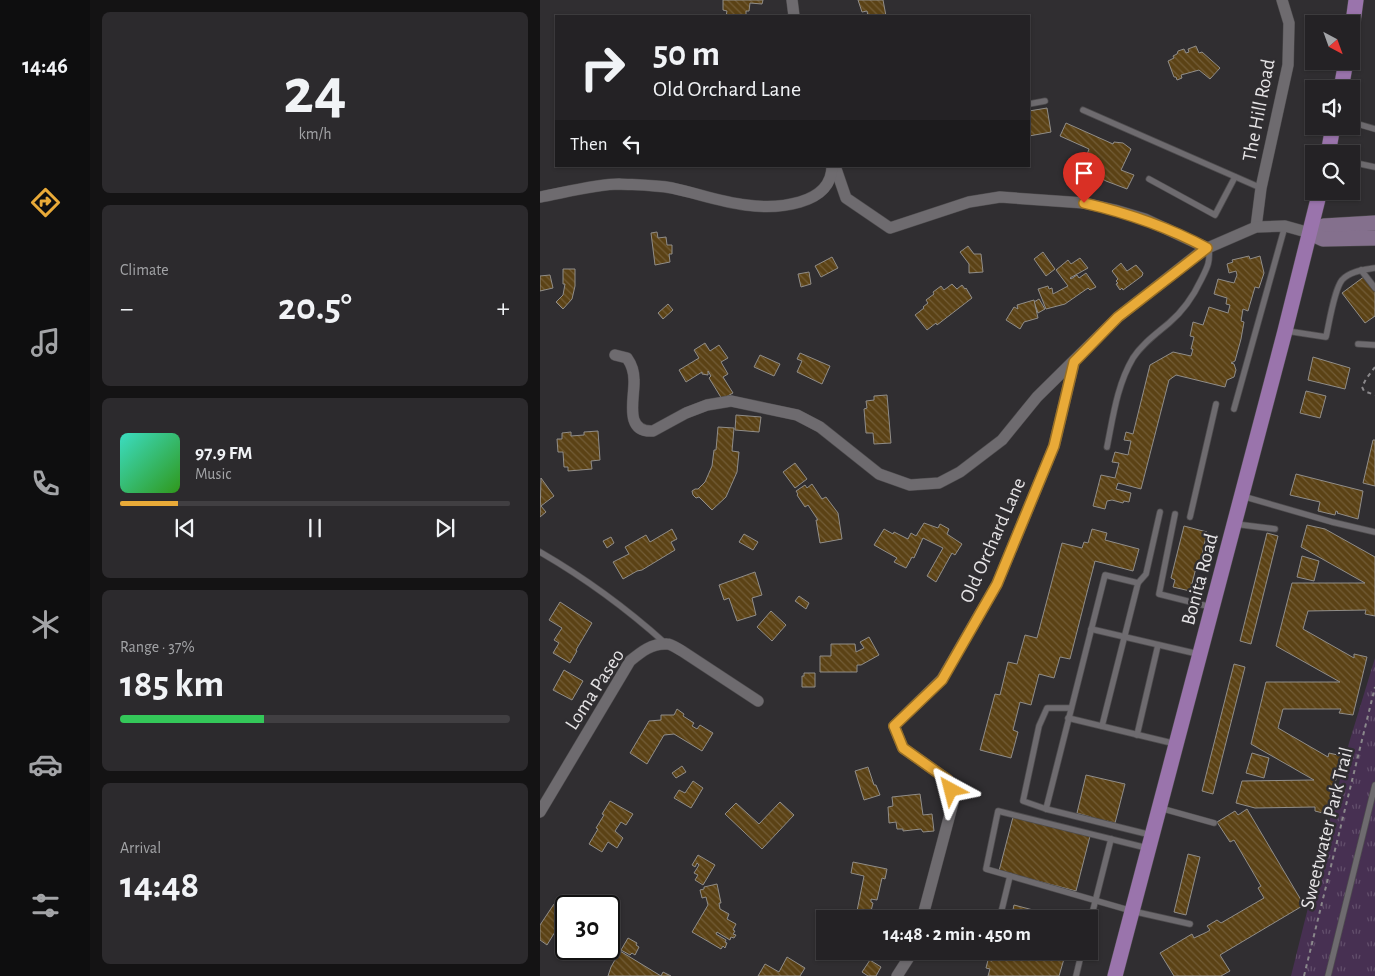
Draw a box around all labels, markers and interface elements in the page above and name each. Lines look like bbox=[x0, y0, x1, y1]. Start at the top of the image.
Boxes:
north arrow bbox=[1305, 15, 1360, 70]
map controls bbox=[1305, 15, 1360, 200]
icon: right bbox=[570, 35, 635, 100]
text: 50 m bbox=[653, 37, 720, 72]
text: 14:46 bbox=[22, 55, 68, 77]
street label: The Hill Road bbox=[1239, 57, 1279, 163]
text: 24 bbox=[283, 60, 347, 125]
text: Old Orchard Lane bbox=[653, 78, 801, 100]
button: sound bbox=[1305, 80, 1360, 135]
text: km/h bbox=[298, 126, 332, 142]
icon: left bbox=[618, 130, 646, 158]
text: Then bbox=[570, 135, 608, 154]
button: search bbox=[1305, 145, 1360, 200]
pin bbox=[1063, 152, 1105, 203]
icon: arrive bbox=[1070, 159, 1098, 187]
icon: directions bbox=[28, 185, 63, 220]
text: Climate bbox=[120, 262, 169, 278]
text: 20.5° bbox=[278, 289, 352, 327]
text: − bbox=[120, 295, 133, 323]
text: + bbox=[497, 295, 510, 323]
icon: music bbox=[28, 325, 63, 360]
text: 97.9 FM bbox=[195, 444, 252, 463]
icon: phone bbox=[28, 466, 63, 501]
text: Music bbox=[195, 466, 231, 482]
street label: Old Orchard Lane bbox=[956, 475, 1029, 606]
icon: previous bbox=[171, 514, 199, 542]
icon: pause bbox=[301, 514, 329, 542]
icon: next bbox=[431, 514, 459, 542]
street label: Bonita Road bbox=[1178, 531, 1222, 627]
icon: climate bbox=[28, 607, 63, 642]
text: Range · 37% bbox=[120, 639, 195, 655]
street label: Loma Paseo bbox=[561, 646, 628, 733]
text: 185 km bbox=[120, 666, 224, 704]
street label: Sweetwater Park Trail bbox=[1297, 745, 1357, 911]
icon: car bbox=[28, 747, 63, 782]
position arrow bbox=[924, 763, 976, 815]
text: Arrival bbox=[120, 840, 161, 856]
text: 14:48 bbox=[120, 867, 199, 905]
icon: filters bbox=[28, 888, 63, 923]
speed limit sign: 30 bbox=[555, 895, 620, 960]
text: 14:48 · 2 min · 450 m bbox=[883, 925, 1031, 944]

